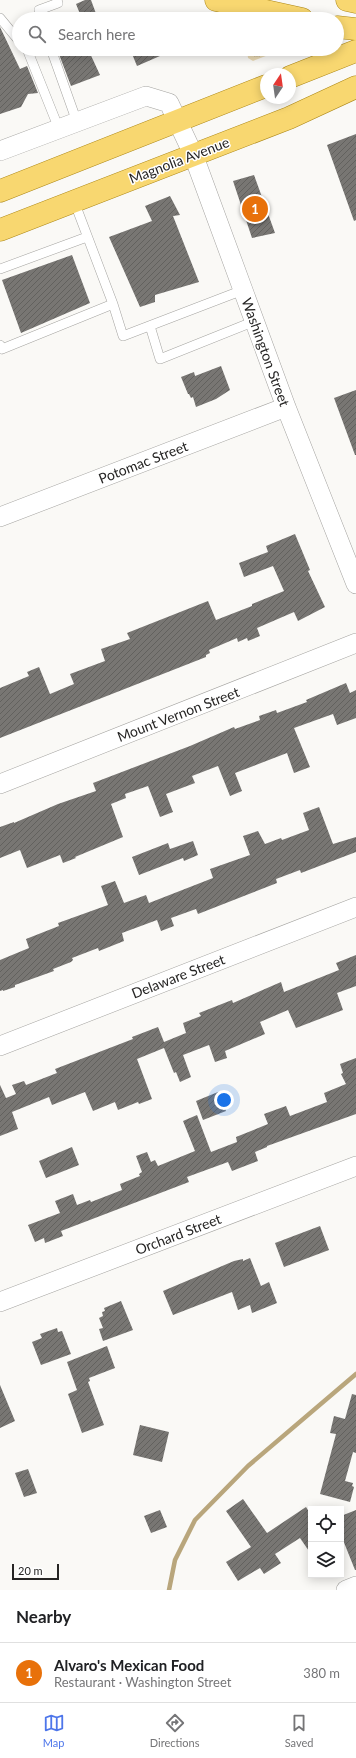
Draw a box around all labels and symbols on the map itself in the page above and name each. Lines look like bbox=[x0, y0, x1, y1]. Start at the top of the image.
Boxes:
north arrow bbox=[260, 68, 296, 104]
street label: Magnolia Avenue bbox=[127, 133, 231, 187]
pin: 1 bbox=[242, 194, 268, 224]
street label: Washington Street bbox=[238, 295, 294, 409]
street label: Potomac Street bbox=[96, 437, 190, 487]
street label: Mount Vernon Street bbox=[115, 683, 241, 745]
street label: Delaware Street bbox=[129, 950, 227, 1002]
your location bbox=[214, 1090, 234, 1110]
street label: Orchard Street bbox=[133, 1210, 223, 1258]
scale bar bbox=[12, 1562, 59, 1581]

